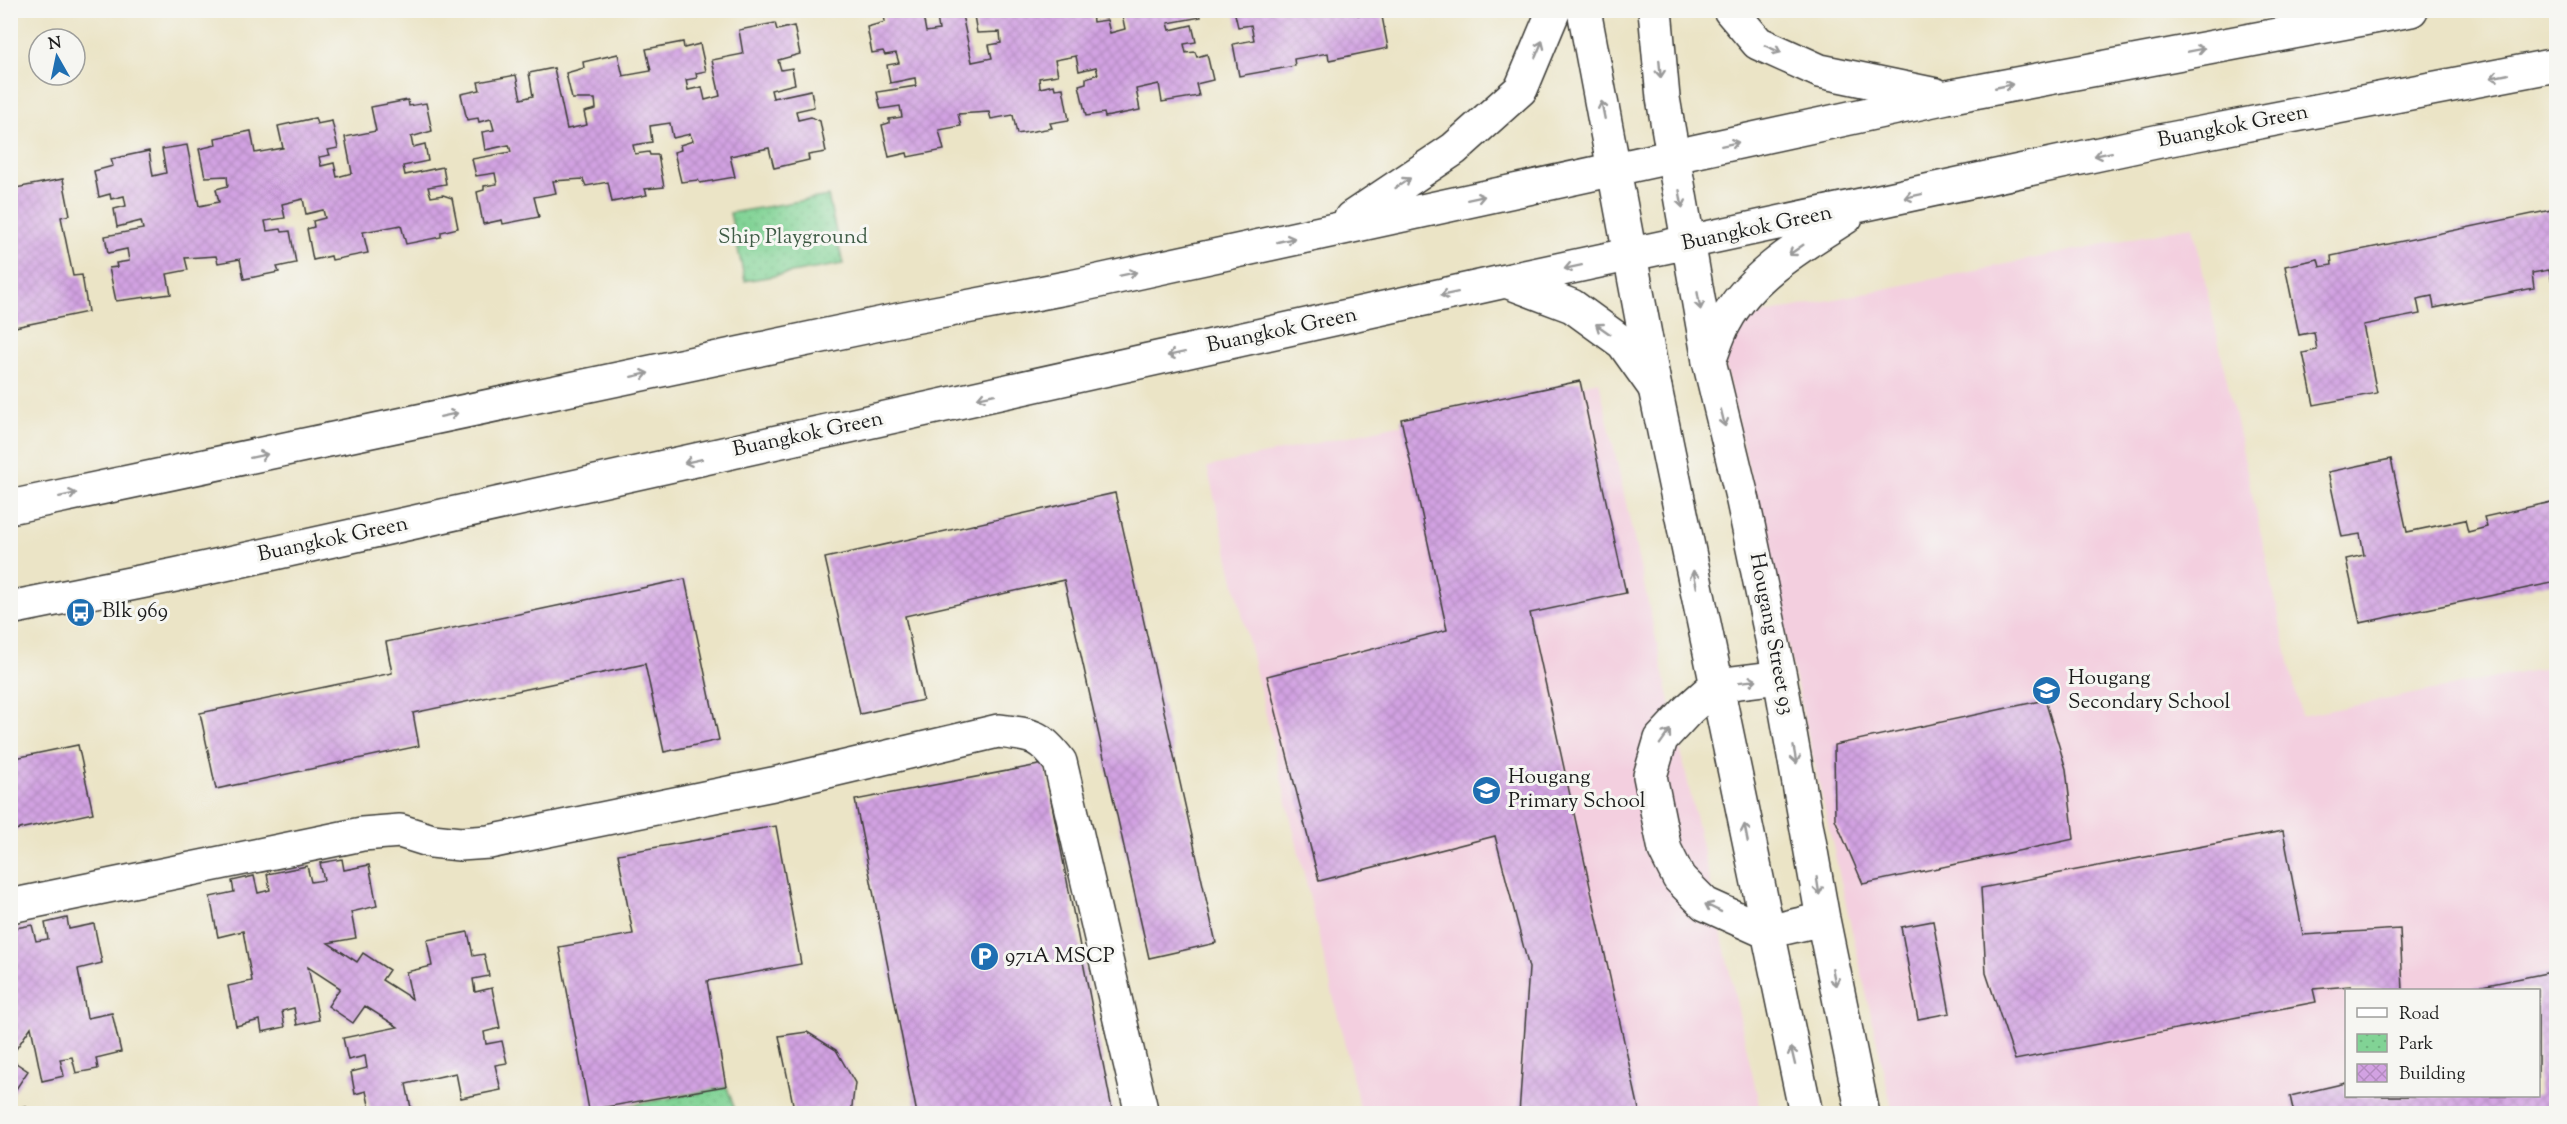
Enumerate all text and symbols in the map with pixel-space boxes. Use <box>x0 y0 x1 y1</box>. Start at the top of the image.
north arrow <box>27 27 87 87</box>
text: N <box>47 32 63 57</box>
one-way arrow <box>1534 41 1545 59</box>
one-way arrow <box>1763 44 1781 56</box>
one-way arrow <box>2185 44 2205 55</box>
one-way arrow <box>1655 58 1666 78</box>
one-way arrow <box>2490 71 2509 82</box>
one-way arrow <box>1994 80 2013 91</box>
street label: Buangkok Green <box>2155 98 2311 156</box>
one-way arrow <box>1597 101 1608 121</box>
one-way arrow <box>1720 138 1739 149</box>
one-way arrow <box>2094 148 2113 160</box>
one-way arrow <box>1394 177 1411 189</box>
one-way arrow <box>1676 189 1687 209</box>
one-way arrow <box>1903 190 1922 202</box>
one-way arrow <box>1467 191 1486 203</box>
street label: Buangkok Green <box>1679 198 1835 260</box>
park label: Ship Playground <box>718 223 868 253</box>
one-way arrow <box>1276 233 1295 245</box>
one-way arrow <box>1789 244 1805 256</box>
one-way arrow <box>1564 262 1583 274</box>
one-way arrow <box>1119 268 1138 280</box>
one-way arrow <box>1439 289 1459 300</box>
one-way arrow <box>1694 291 1705 310</box>
street label: Buangkok Green <box>1204 300 1360 362</box>
one-way arrow <box>1595 323 1611 335</box>
one-way arrow <box>1167 349 1187 360</box>
one-way arrow <box>630 369 649 380</box>
one-way arrow <box>977 391 996 402</box>
street label: Buangkok Green <box>730 404 886 466</box>
one-way arrow <box>1718 408 1730 427</box>
one-way arrow <box>439 409 459 420</box>
one-way arrow <box>248 450 268 461</box>
one-way arrow <box>684 455 703 467</box>
one-way arrow <box>58 489 77 501</box>
street label: Buangkok Green <box>255 509 411 571</box>
street label: Hougang Street 93 <box>1741 550 1801 718</box>
one-way arrow <box>1689 569 1700 589</box>
bus stop icon: Blk 969 <box>65 596 97 628</box>
place label: Blk 969 <box>102 597 168 627</box>
place label: Hougang Secondary School <box>2068 664 2230 718</box>
school or university icon: Hougang Secondary School <box>2031 675 2063 707</box>
one-way arrow <box>1738 676 1758 687</box>
one-way arrow <box>1659 730 1671 746</box>
one-way arrow <box>1789 745 1800 765</box>
place label: Hougang Primary School <box>1508 763 1646 817</box>
school or university icon: Hougang Primary School <box>1471 774 1503 806</box>
one-way arrow <box>1740 824 1752 843</box>
one-way arrow <box>1812 876 1823 896</box>
one-way arrow <box>1705 901 1723 913</box>
parking icon: 971A MSCP <box>968 941 1000 973</box>
place label: 971A MSCP <box>1005 942 1115 972</box>
one-way arrow <box>1829 966 1840 986</box>
legend <box>2345 989 2540 1097</box>
text: Road <box>2399 1002 2439 1028</box>
text: Park <box>2399 1032 2434 1058</box>
one-way arrow <box>1786 1047 1798 1066</box>
text: Building <box>2399 1062 2465 1088</box>

